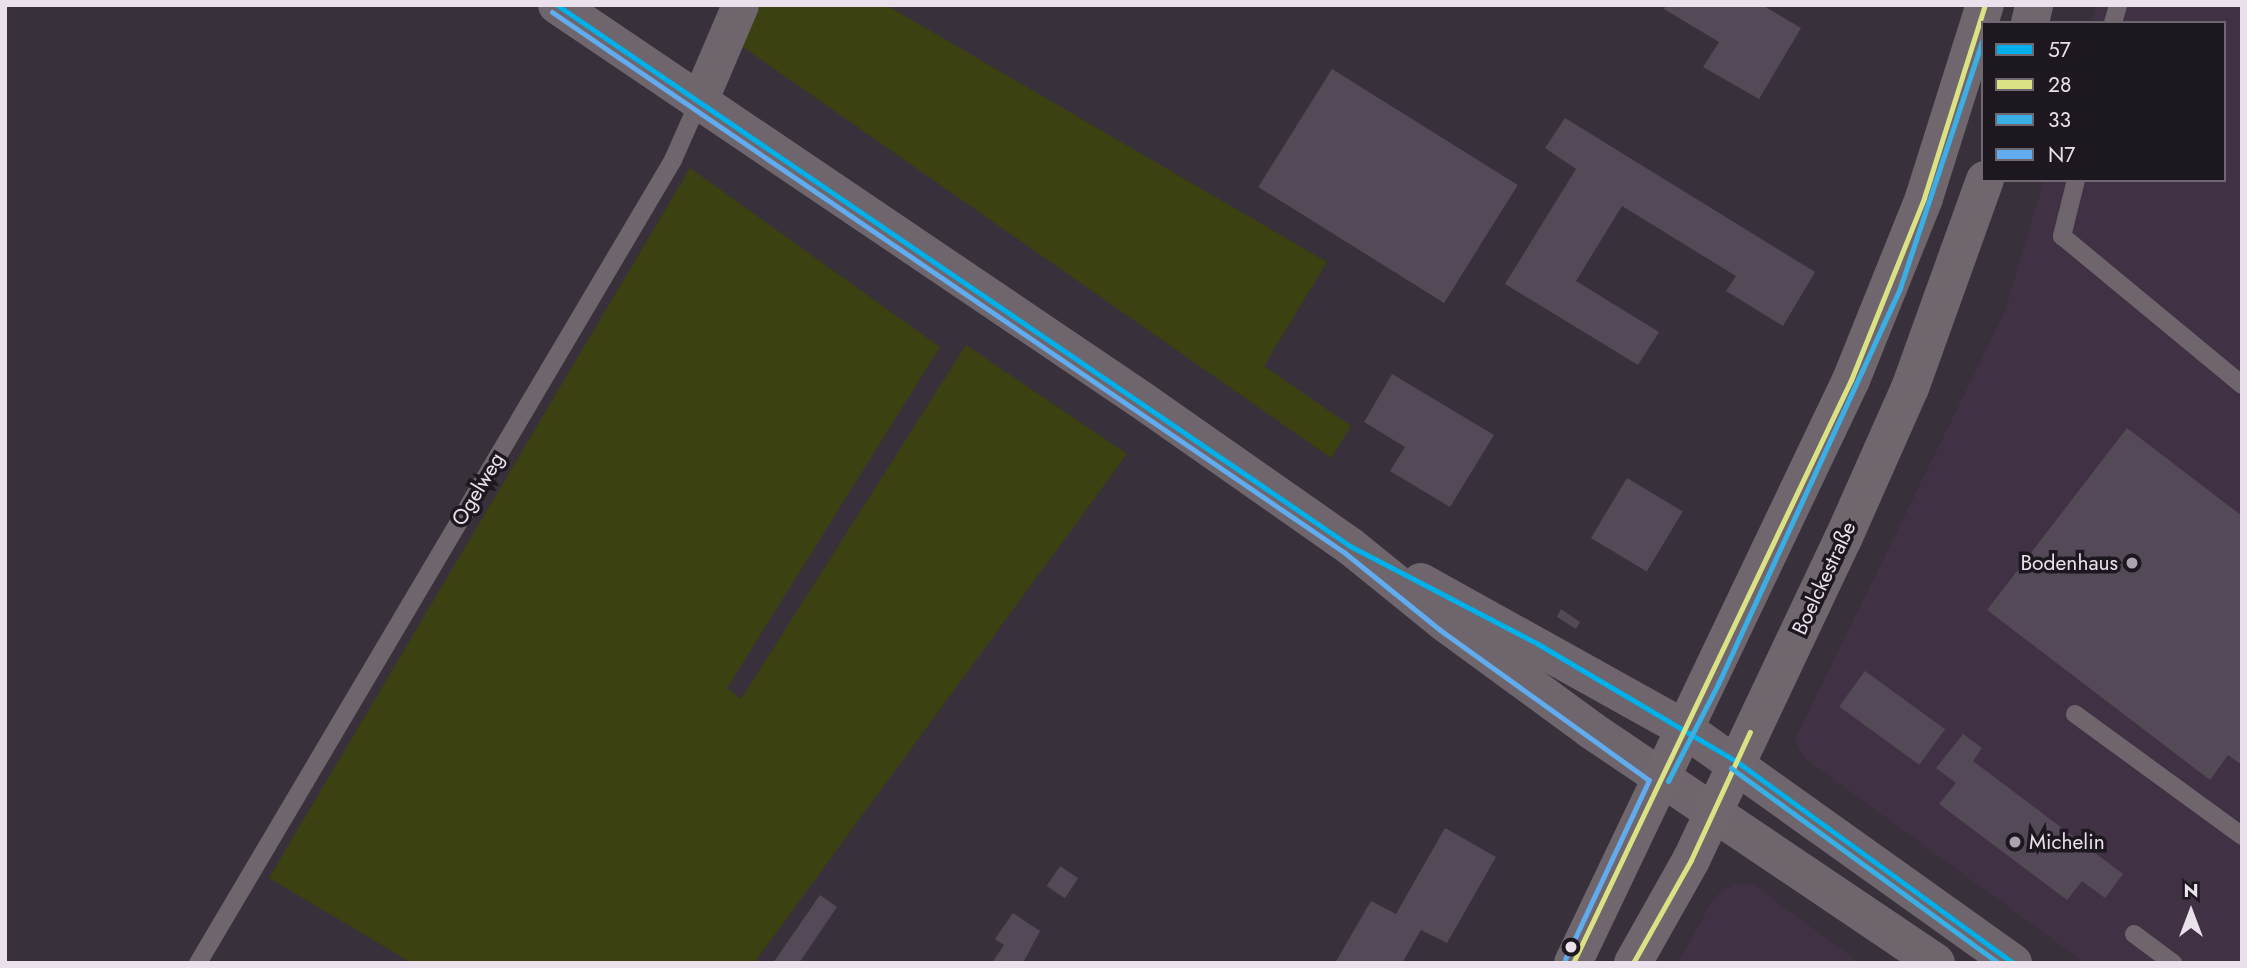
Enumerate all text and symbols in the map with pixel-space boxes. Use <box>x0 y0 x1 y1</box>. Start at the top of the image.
legend <box>1981 21 2226 182</box>
text: 57 <box>2048 35 2071 65</box>
text: 28 <box>2048 70 2071 100</box>
text: 33 <box>2048 105 2071 135</box>
text: N7 <box>2048 140 2075 170</box>
street label: Ogelweg <box>446 448 510 530</box>
street label: Boelckestraße <box>1787 517 1861 639</box>
place label: Bodenhaus <box>2020 550 2118 576</box>
marker: Bodenhaus <box>2124 555 2140 571</box>
place label: Michelin <box>2029 829 2105 855</box>
marker: Michelin <box>2007 834 2023 850</box>
north arrow <box>2156 877 2226 947</box>
text: N <box>2183 877 2199 904</box>
unlabelled marker <box>1564 940 1578 954</box>

